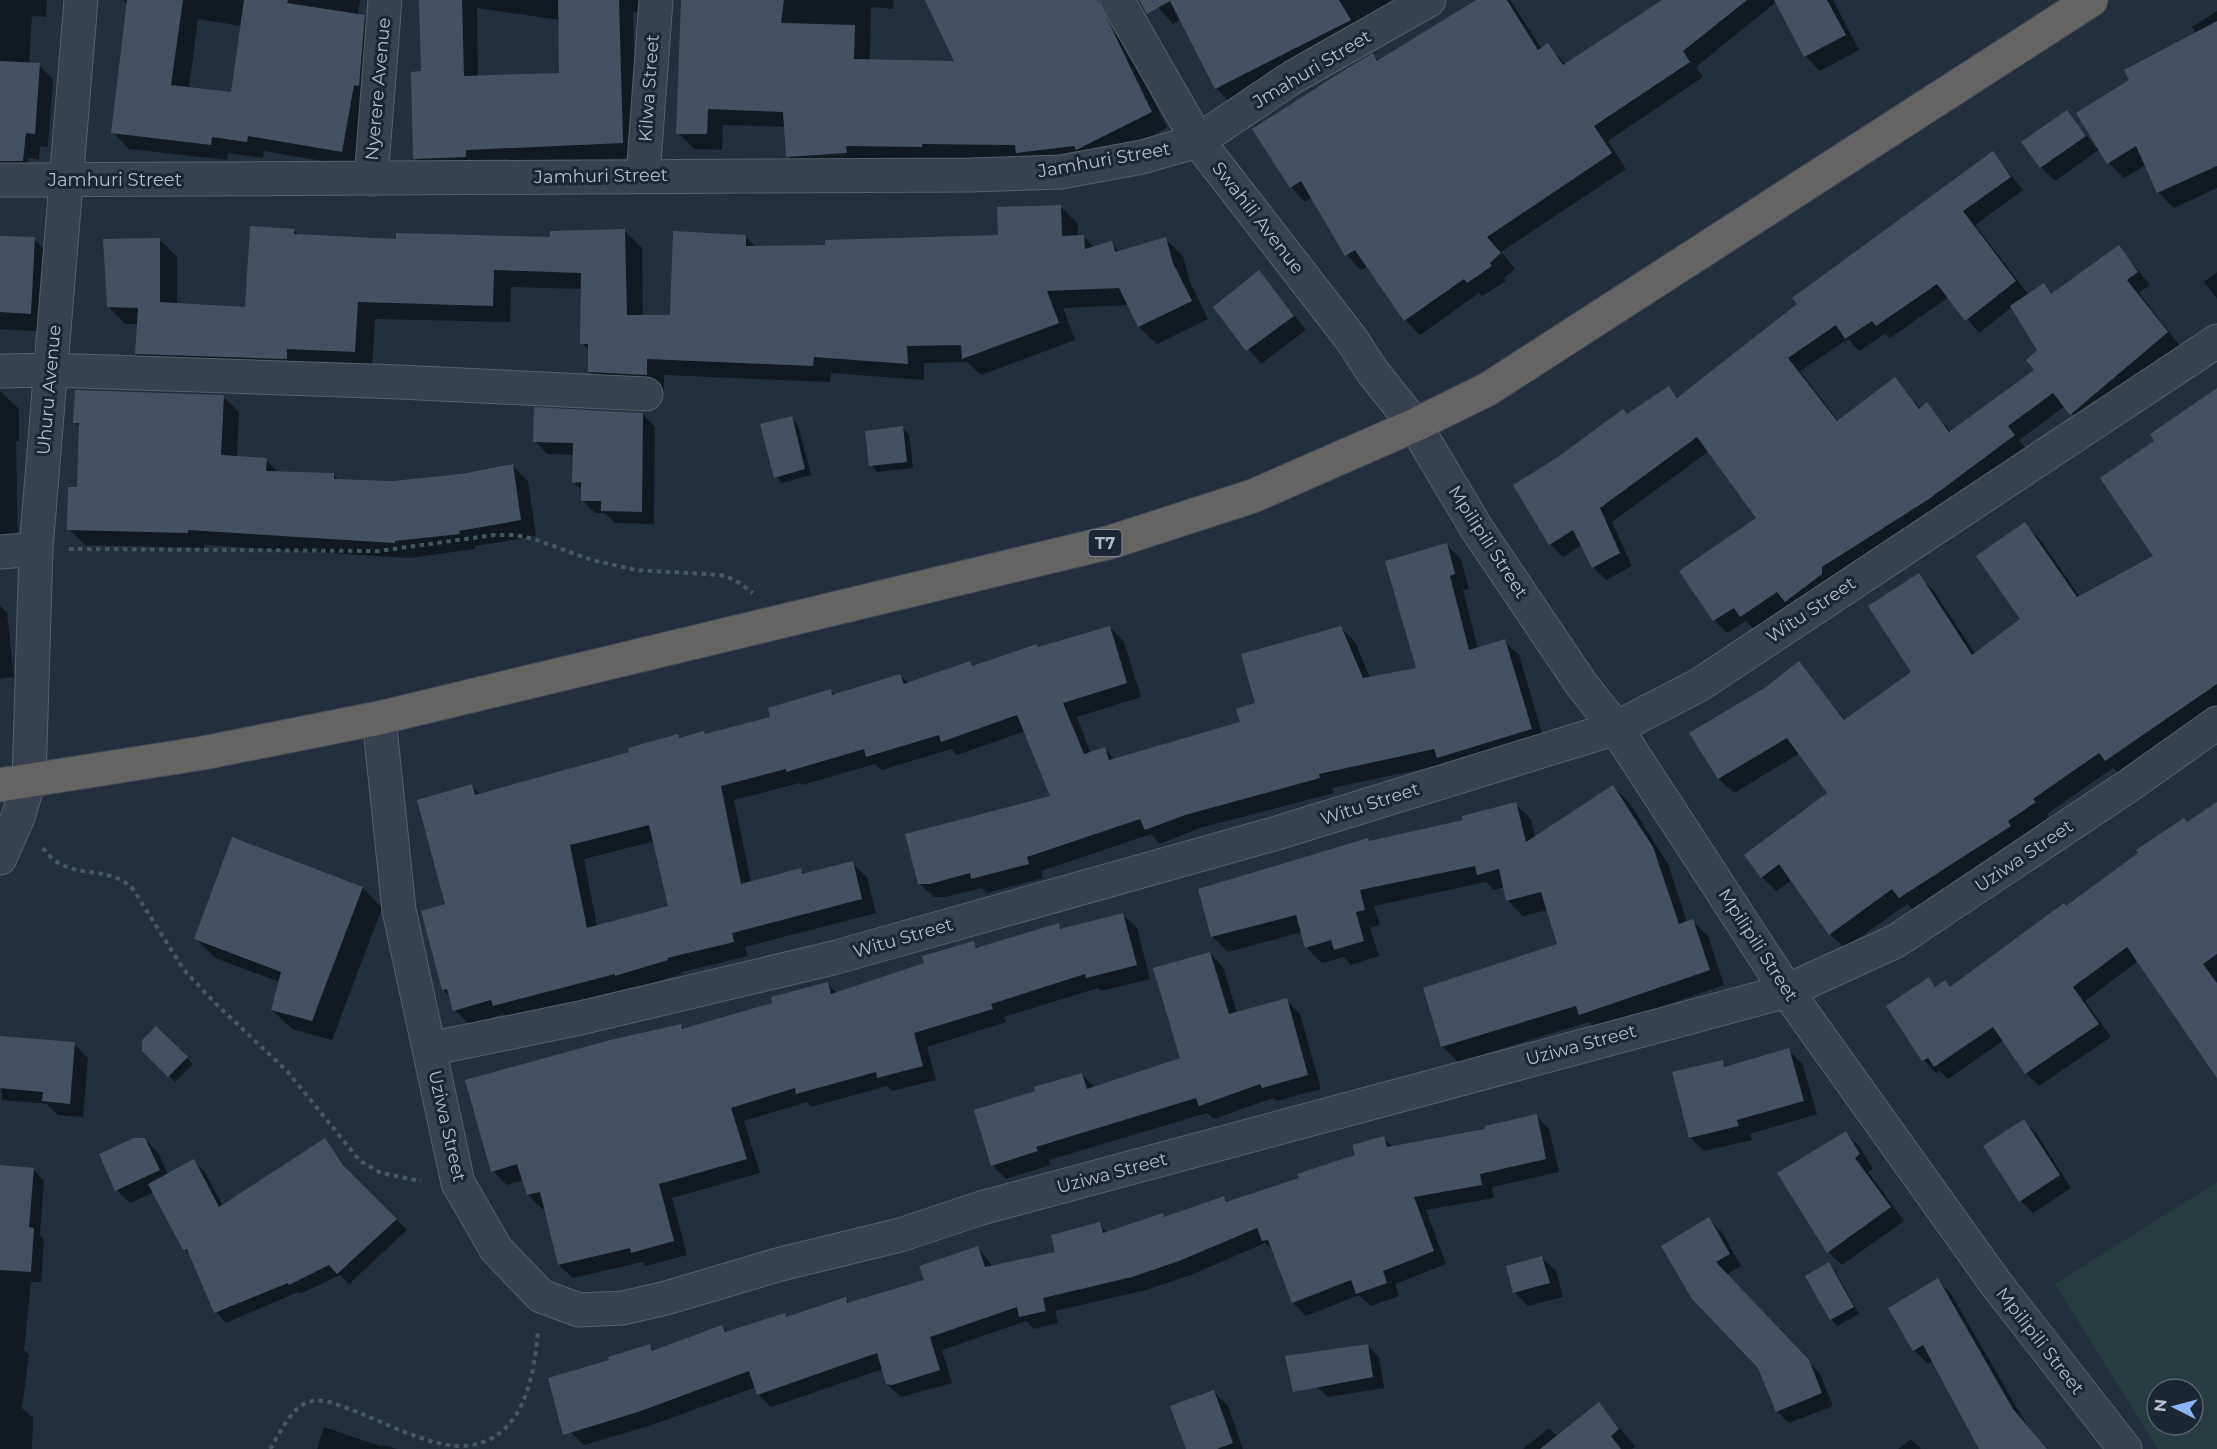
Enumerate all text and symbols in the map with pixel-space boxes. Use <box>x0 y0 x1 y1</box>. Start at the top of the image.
street label: Nyerere Avenue <box>361 17 395 161</box>
street label: Jmahuri Street <box>1248 25 1375 113</box>
street label: Kilwa Street <box>634 34 664 142</box>
street label: Jamhuri Street <box>1035 138 1172 183</box>
street label: Swahili Avenue <box>1207 158 1309 279</box>
street label: Jamhuri Street <box>533 164 668 188</box>
street label: Jamhuri Street <box>47 169 182 191</box>
street label: Uhuru Avenue <box>32 324 66 456</box>
street label: Mpilipili Street <box>1443 482 1533 602</box>
road number: T7 <box>1088 530 1122 556</box>
street label: Witu Street <box>1762 572 1860 648</box>
street label: Witu Street <box>1318 778 1422 830</box>
street label: Uziwa Street <box>1971 815 2077 897</box>
street label: Mpilipili Street <box>1713 885 1803 1005</box>
street label: Witu Street <box>851 913 955 963</box>
street label: Uziwa Street <box>1523 1020 1639 1070</box>
street label: Uziwa Street <box>424 1068 470 1184</box>
street label: Uziwa Street <box>1054 1148 1170 1198</box>
street label: Mpilipili Street <box>1991 1283 2089 1399</box>
north arrow <box>2145 1377 2205 1437</box>
text: N <box>2150 1398 2171 1413</box>

